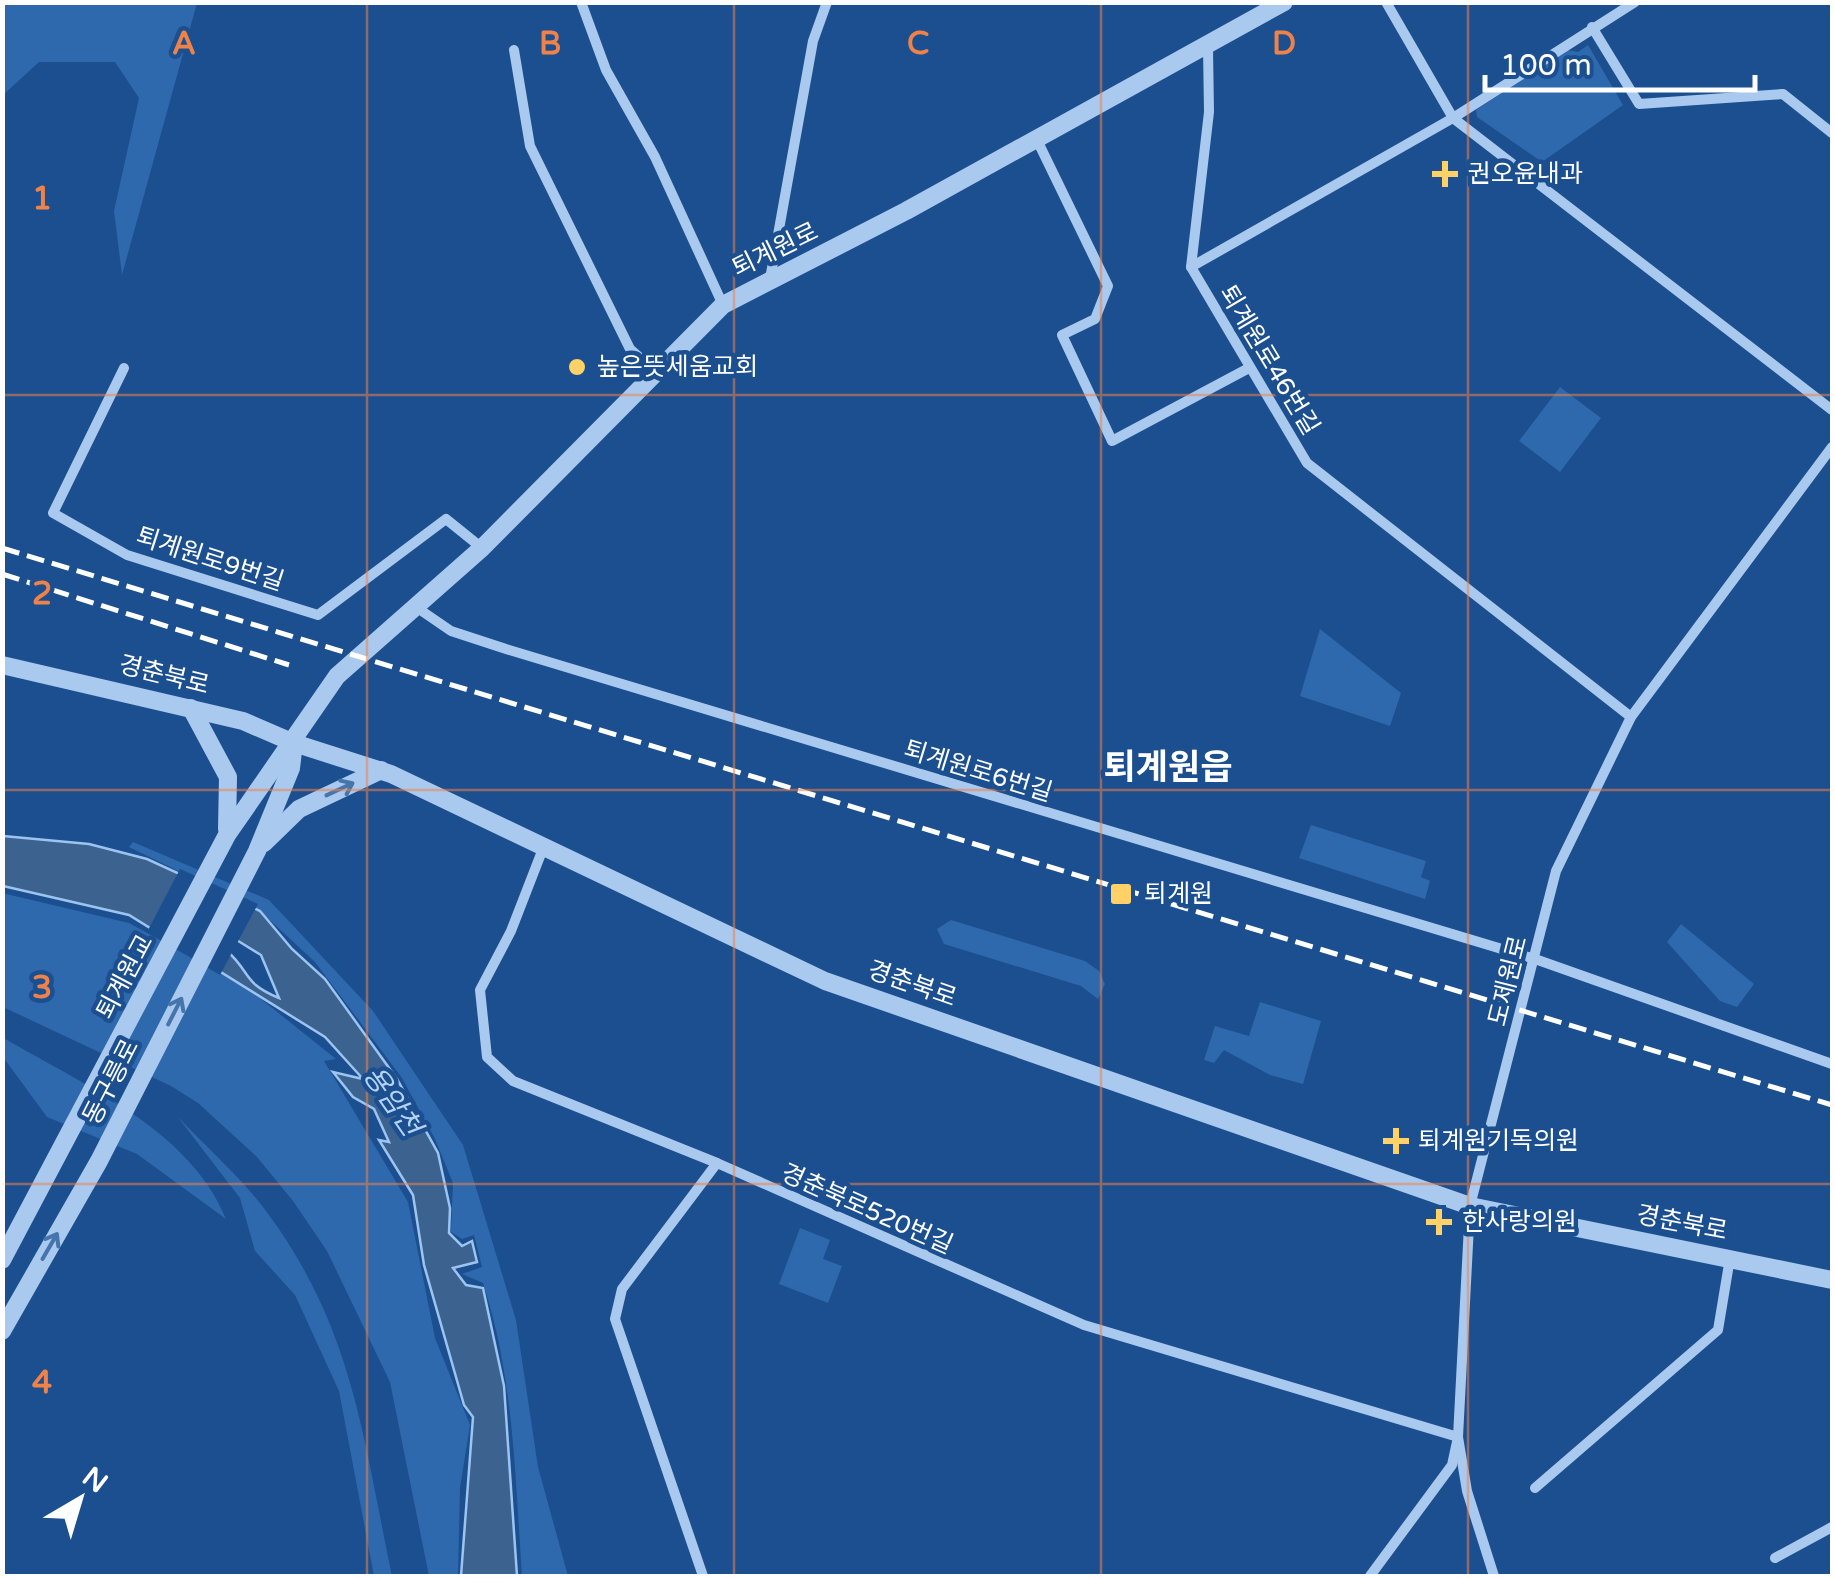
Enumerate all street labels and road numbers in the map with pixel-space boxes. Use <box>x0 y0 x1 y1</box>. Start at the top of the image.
street label: 퇴계원로 <box>727 216 823 284</box>
street label: 퇴계원로46번길 <box>1213 280 1325 440</box>
street label: 퇴계원로9번길 <box>132 521 288 597</box>
street label: 경춘북로 <box>116 649 212 701</box>
street label: 퇴계원로6번길 <box>900 734 1056 808</box>
street label: 퇴계원교 <box>90 929 160 1025</box>
street label: 도제원로 <box>1482 933 1534 1029</box>
street label: 경춘북로 <box>864 955 960 1013</box>
street label: 동구릉로 <box>77 1034 145 1130</box>
street label: 경춘북로520번길 <box>776 1158 958 1260</box>
street label: 경춘북로 <box>1634 1199 1730 1247</box>

